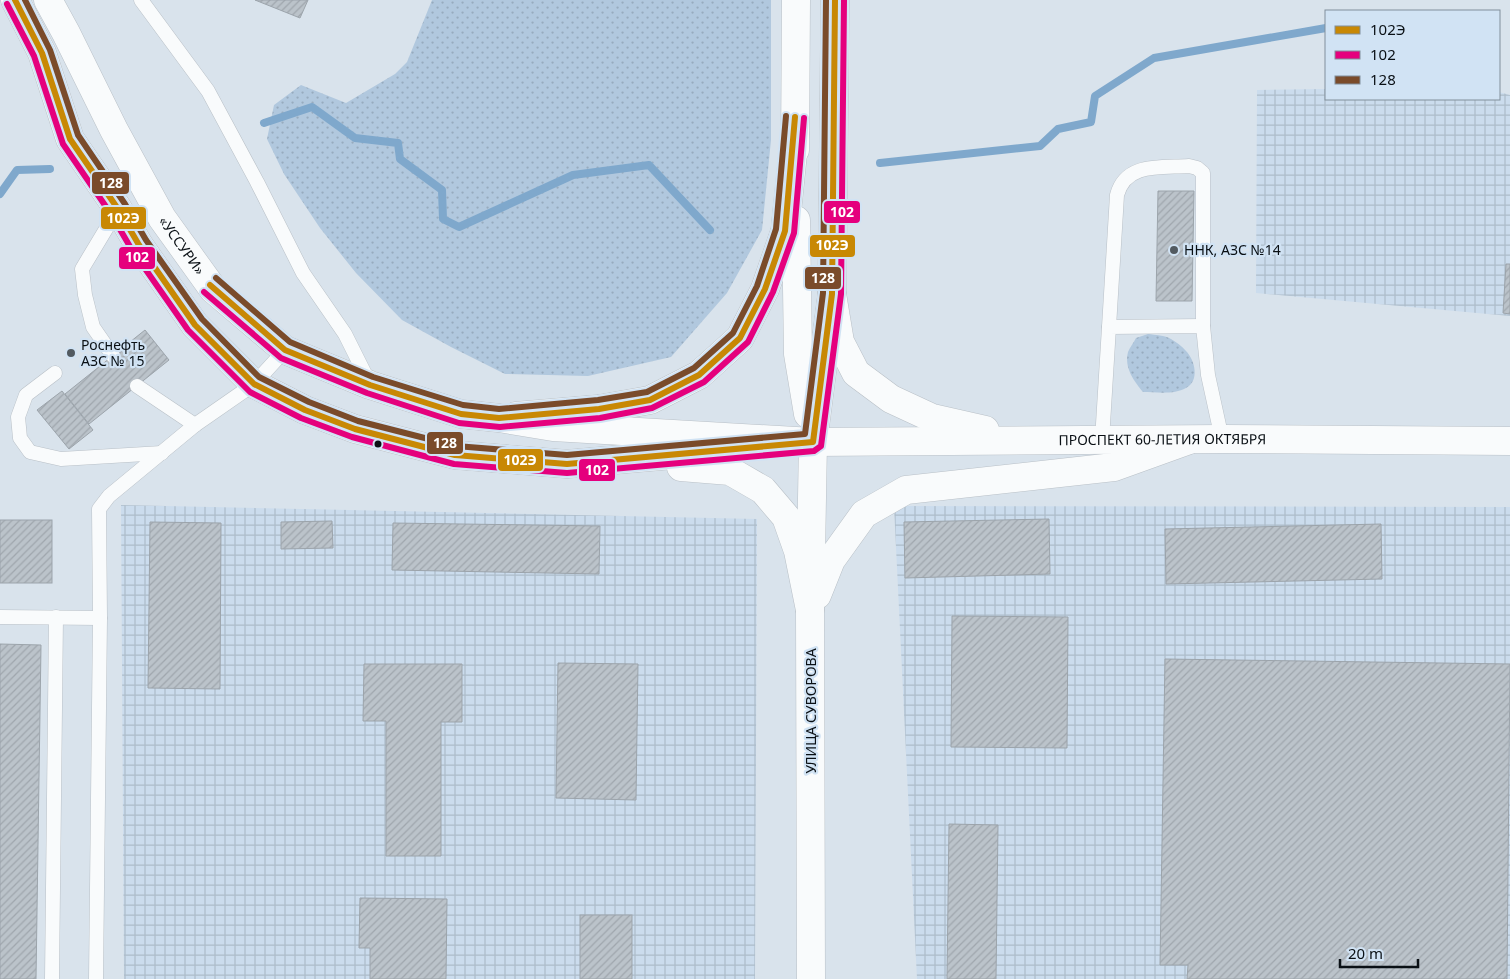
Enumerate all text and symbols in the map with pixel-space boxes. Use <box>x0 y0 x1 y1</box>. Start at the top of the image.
legend <box>1325 10 1500 100</box>
text: 102Э <box>1370 19 1405 39</box>
text: 102 <box>1370 44 1396 64</box>
text: 128 <box>1370 69 1396 89</box>
line badge: 128 <box>91 171 130 195</box>
text: 128 <box>99 173 123 192</box>
line badge: 102 <box>823 200 861 224</box>
text: 102 <box>830 202 854 221</box>
line badge: 102Э <box>100 206 147 230</box>
text: 102Э <box>106 208 140 227</box>
street label: «УССУРИ» <box>155 212 210 278</box>
line badge: 102Э <box>809 234 856 258</box>
text: 102Э <box>815 235 849 254</box>
place label: ННК, АЗС №14 <box>1184 240 1281 259</box>
marker: ННК, АЗС №14 <box>1168 244 1180 256</box>
line badge: 102 <box>118 246 156 270</box>
text: 102 <box>125 247 149 266</box>
line badge: 128 <box>804 266 842 290</box>
text: 128 <box>811 268 835 287</box>
place label: Роснефть АЗС № 15 <box>81 335 145 370</box>
marker: Роснефть АЗС № 15 <box>65 347 77 359</box>
street label: ПРОСПЕКТ 60-ЛЕТИЯ ОКТЯБРЯ <box>1058 429 1266 449</box>
line badge: 128 <box>426 431 464 455</box>
text: 128 <box>433 433 457 452</box>
unlabelled marker <box>373 439 383 449</box>
line badge: 102Э <box>497 448 544 472</box>
text: 102Э <box>503 450 537 469</box>
line badge: 102 <box>578 458 616 482</box>
text: 102 <box>585 460 609 479</box>
street label: УЛИЦА СУВОРОВА <box>801 648 820 774</box>
scale bar <box>1340 936 1418 968</box>
text: 20 m <box>1348 943 1383 963</box>

